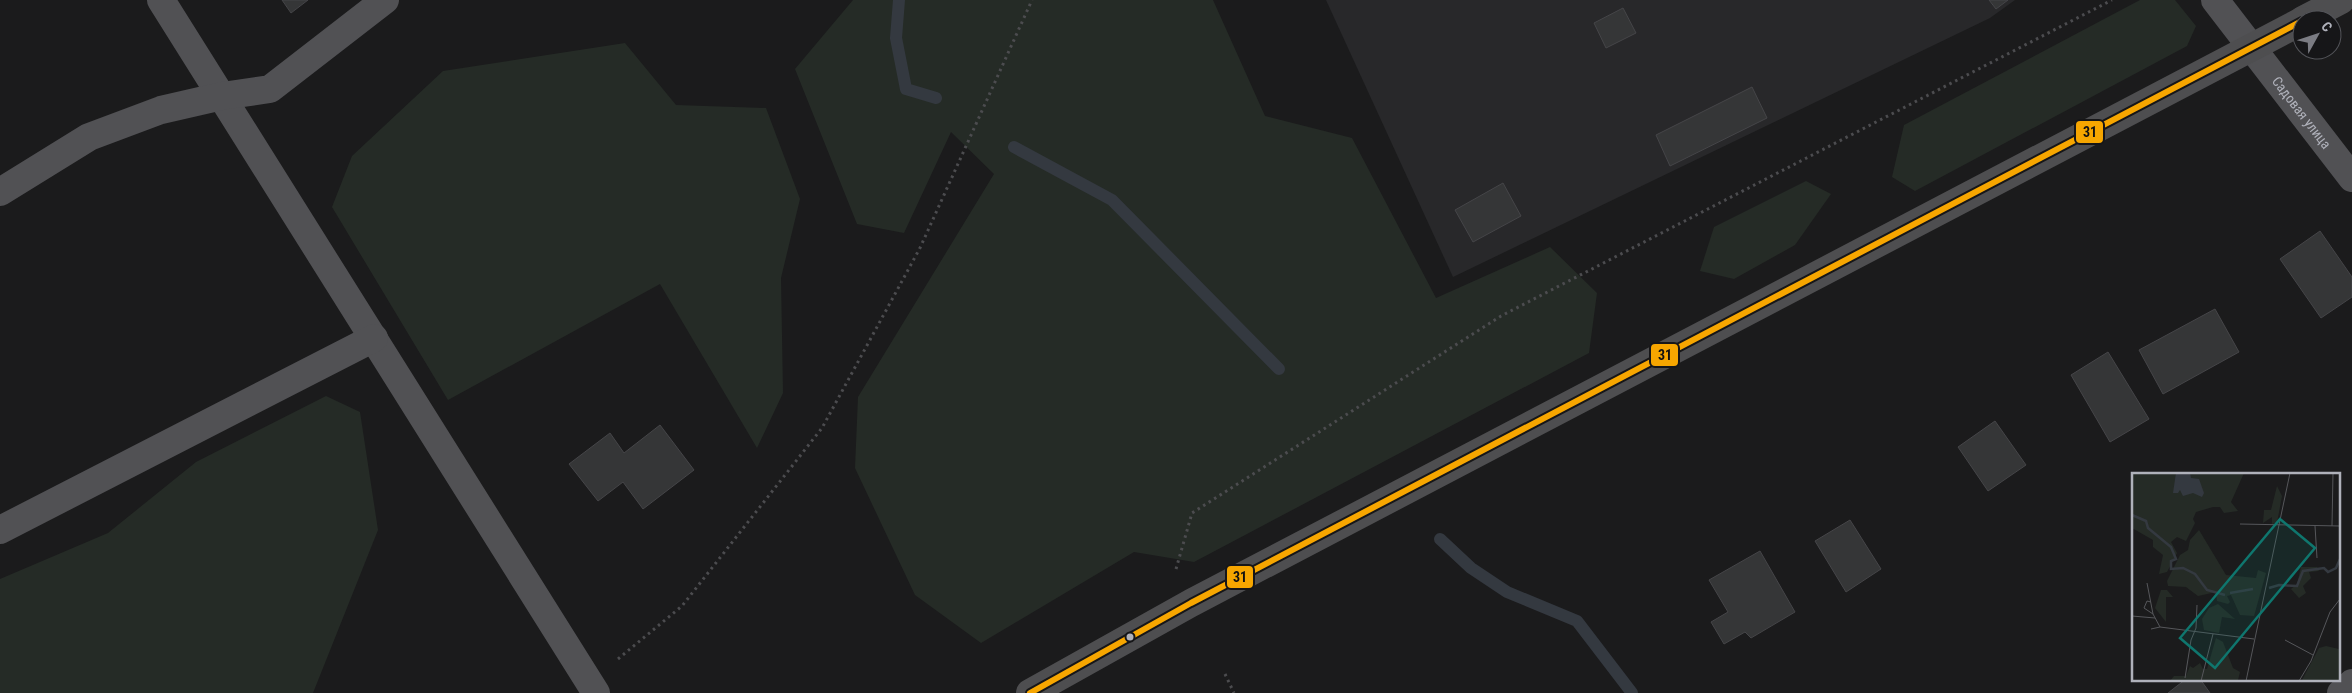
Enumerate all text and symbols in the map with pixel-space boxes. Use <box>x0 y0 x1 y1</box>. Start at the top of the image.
north arrow <box>2292 10 2342 60</box>
text: С <box>2318 18 2336 35</box>
street label: Садовая улица <box>2269 73 2334 152</box>
line badge: 31 <box>2075 120 2104 144</box>
text: 31 <box>2083 124 2097 140</box>
line badge: 31 <box>1650 343 1679 367</box>
text: 31 <box>1658 347 1672 363</box>
inset map <box>2132 473 2340 680</box>
line badge: 31 <box>1226 565 1254 589</box>
text: 31 <box>1233 569 1247 585</box>
unlabelled marker <box>1125 632 1135 642</box>

